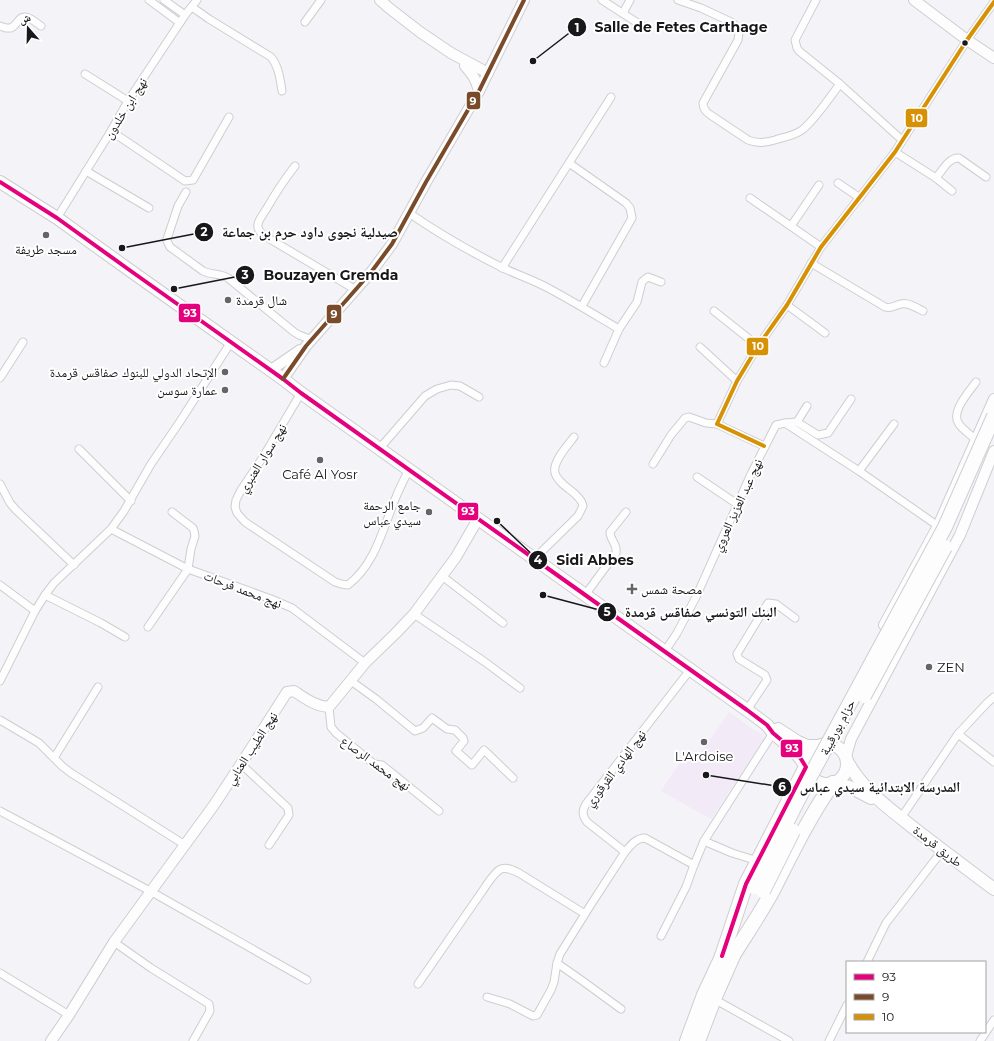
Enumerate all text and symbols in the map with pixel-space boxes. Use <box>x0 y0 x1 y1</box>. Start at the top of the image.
north arrow <box>8 8 48 48</box>
text: ش <box>17 10 33 28</box>
callout: Salle de Fetes Carthage <box>567 14 776 40</box>
text: Salle de Fetes Carthage <box>594 18 768 36</box>
text: 1 <box>575 20 579 35</box>
unlabelled marker <box>960 38 970 48</box>
street label: نهج ابن خلدون <box>100 74 152 143</box>
line badge: 9 <box>466 91 481 110</box>
text: 9 <box>469 94 477 108</box>
line badge: 10 <box>905 108 928 128</box>
text: 10 <box>911 111 923 125</box>
callout: صيدلية نجوى داود حرم بن جماعة <box>194 219 406 245</box>
text: صيدلية نجوى داود حرم بن جماعة <box>222 223 398 242</box>
text: 2 <box>200 224 208 239</box>
marker: مسجد طريفة <box>41 230 51 240</box>
place label: مسجد طريفة <box>15 241 77 258</box>
callout: Bouzayen Gremda <box>235 262 406 288</box>
text: Bouzayen Gremda <box>264 266 398 284</box>
text: 3 <box>240 267 249 282</box>
place label: شال قرمدة <box>236 292 287 309</box>
marker: شال قرمدة <box>223 295 233 305</box>
line badge: 93 <box>178 303 201 323</box>
line badge: 9 <box>326 304 342 324</box>
text: 93 <box>183 306 197 320</box>
text: 9 <box>330 307 338 321</box>
line badge: 10 <box>746 337 769 356</box>
text: 10 <box>752 339 764 353</box>
place label: الإتحاد الدولي للبنوك صفاقس قرمدة <box>50 364 217 383</box>
marker: الإتحاد الدولي للبنوك صفاقس قرمدة <box>220 367 230 377</box>
place label: عمارة سوسن <box>157 382 217 399</box>
marker: عمارة سوسن <box>220 385 230 395</box>
street label: نهج سوار العنبري <box>234 420 292 497</box>
marker: Café Al Yosr <box>315 455 325 465</box>
street label: نهج عبد العزيز العروي <box>708 456 769 555</box>
place label: Café Al Yosr <box>282 466 358 482</box>
place label: جامع الرحمة سيدي عباس <box>363 497 421 531</box>
line badge: 93 <box>457 502 479 521</box>
text: 93 <box>461 504 475 518</box>
marker: جامع الرحمة سيدي عباس <box>424 507 434 517</box>
callout: Sidi Abbes <box>528 547 641 573</box>
text: Sidi Abbes <box>556 551 634 569</box>
text: 4 <box>534 552 543 567</box>
street label: نهج محمد فرحات <box>201 567 284 613</box>
place label: مصحة شمس <box>641 581 702 598</box>
marker: مصحة شمس <box>626 583 638 595</box>
callout: البنك التونسي صفاقس قرمدة <box>597 599 785 625</box>
text: البنك التونسي صفاقس قرمدة <box>625 603 777 623</box>
text: 5 <box>603 604 611 619</box>
place label: ZEN <box>937 659 965 675</box>
marker: ZEN <box>924 662 934 672</box>
street label: حزام بورقيبة <box>816 696 859 758</box>
street label: نهج الطيب العنابي <box>221 708 283 789</box>
street label: نهج الهادي القرقوري <box>581 726 652 812</box>
street label: نهج محمد الرصاع <box>337 732 414 795</box>
marker: L'Ardoise <box>699 737 709 747</box>
line badge: 93 <box>780 739 803 758</box>
text: 93 <box>785 741 799 755</box>
place label: L'Ardoise <box>675 748 734 764</box>
callout: المدرسة الابتدائية سيدي عباس <box>772 774 968 800</box>
text: المدرسة الابتدائية سيدي عباس <box>800 778 960 798</box>
text: 6 <box>778 779 786 794</box>
street label: طريق قرمدة <box>910 822 966 871</box>
legend <box>846 961 986 1033</box>
text: 93 <box>882 969 896 984</box>
text: 9 <box>882 989 889 1004</box>
text: 10 <box>882 1009 894 1024</box>

